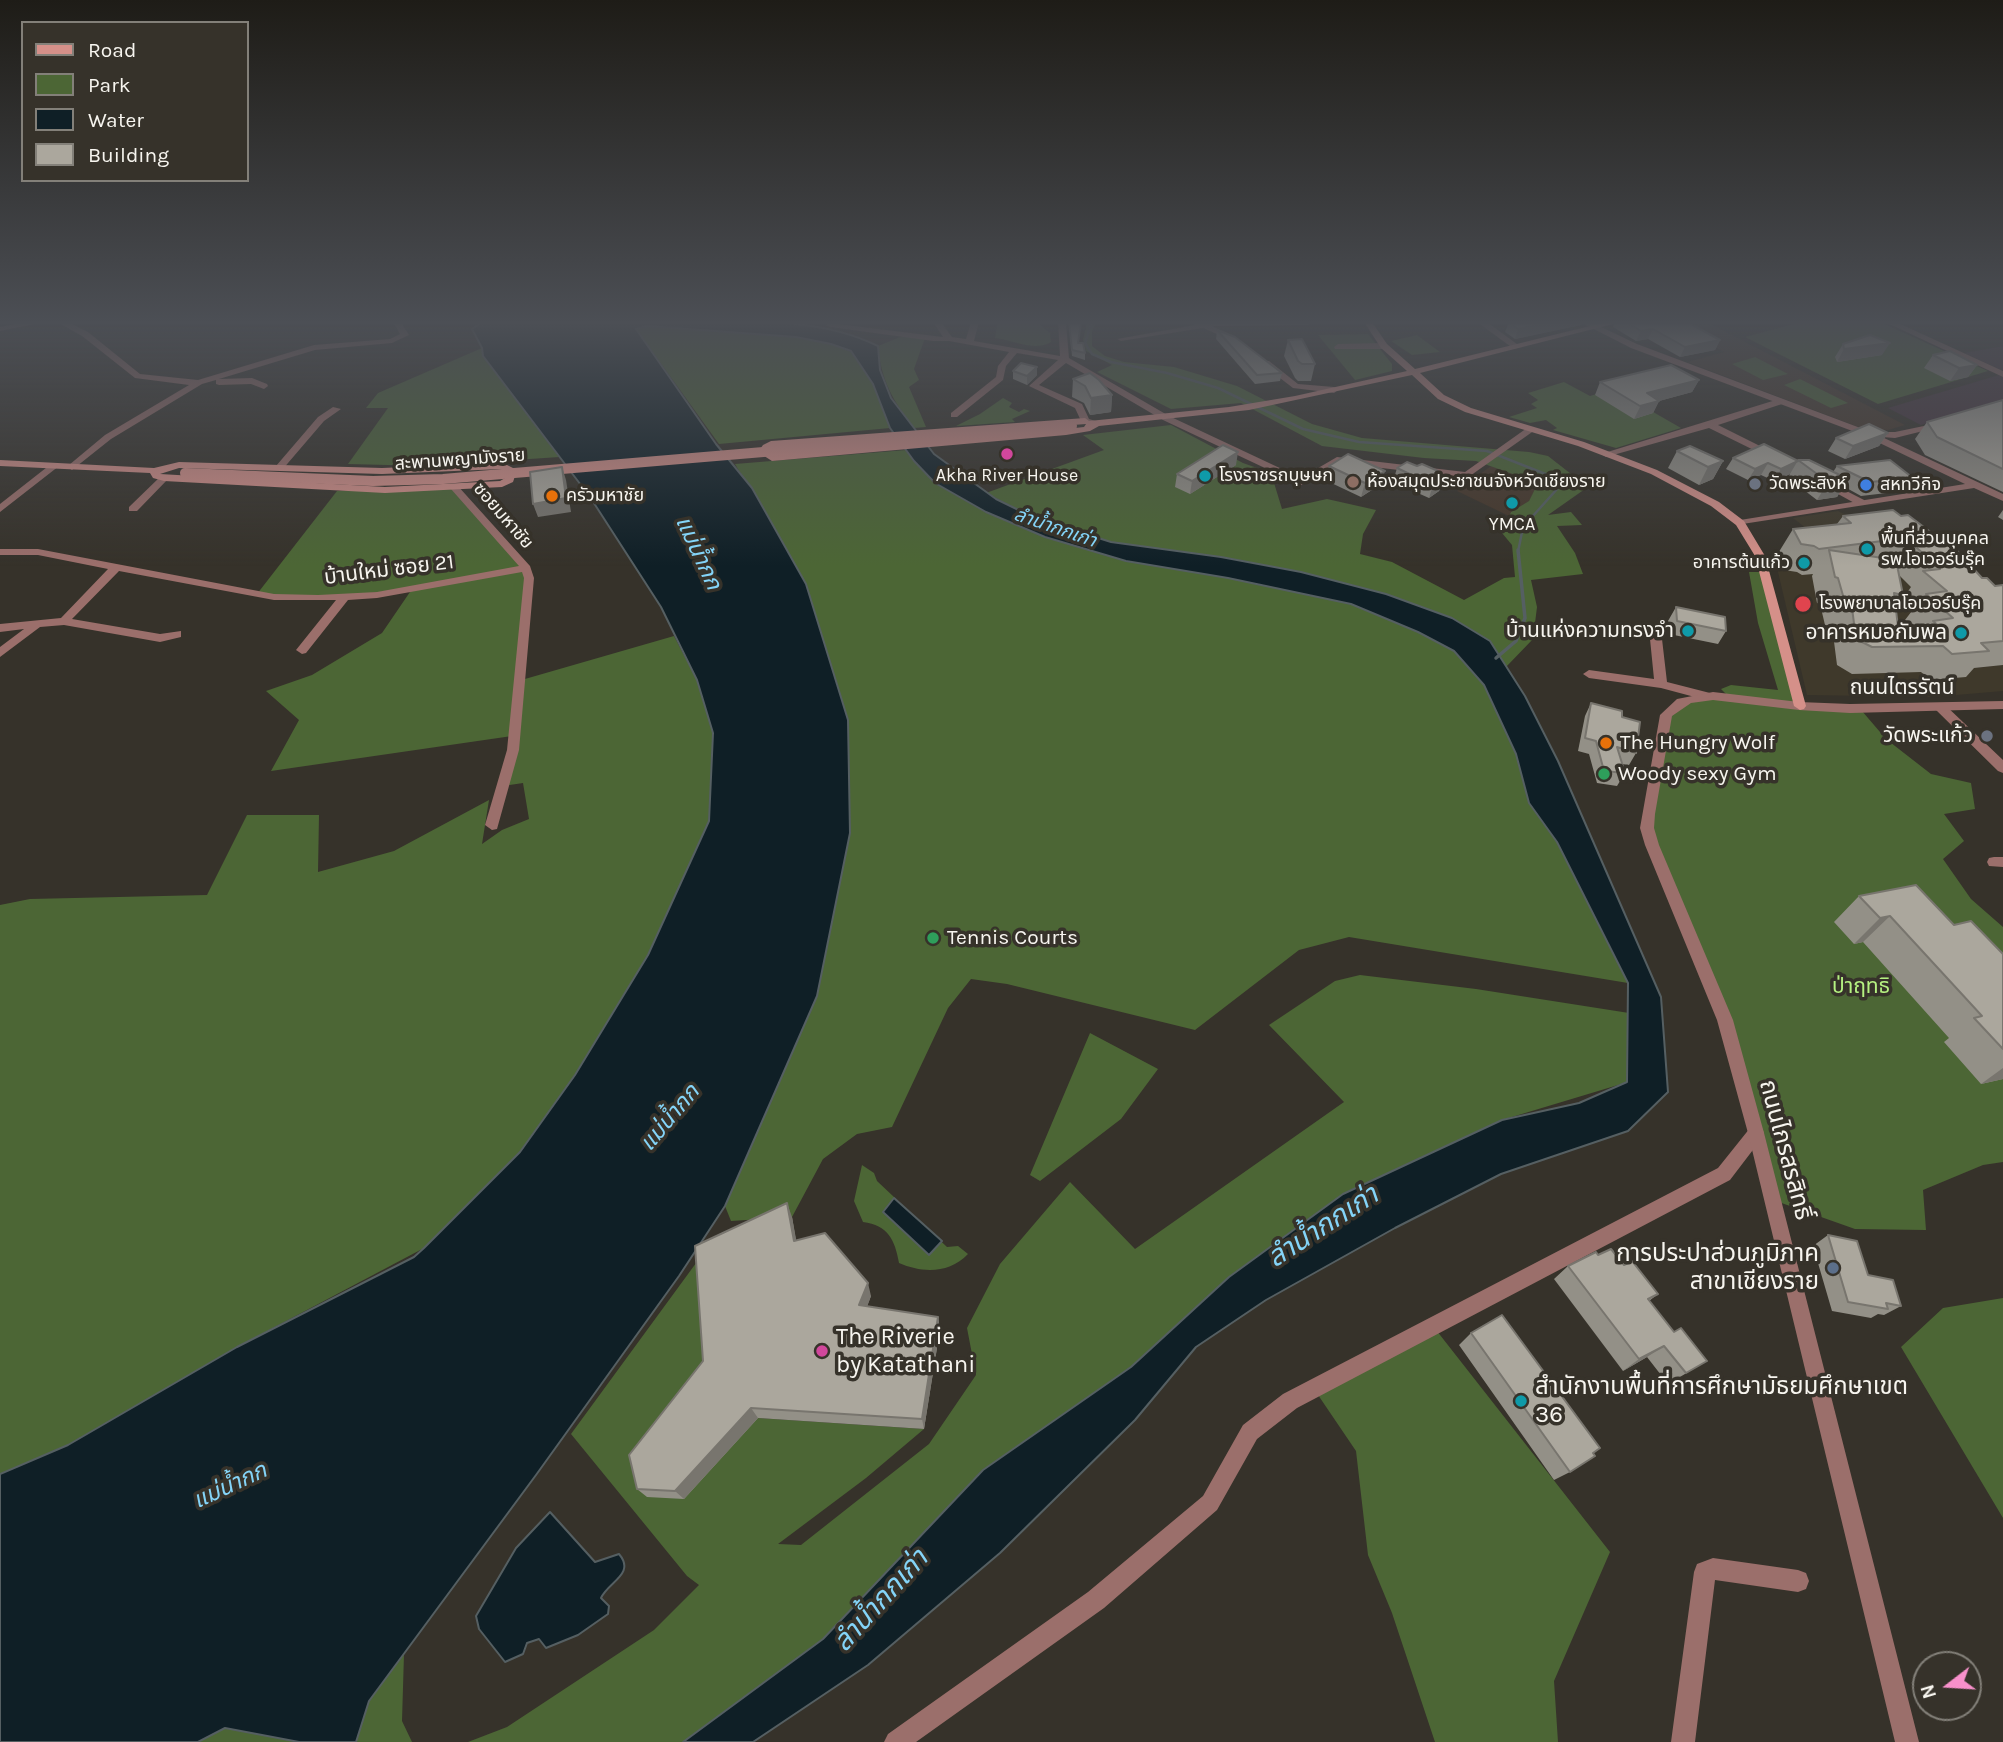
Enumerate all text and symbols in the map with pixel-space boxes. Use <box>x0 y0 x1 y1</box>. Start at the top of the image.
legend <box>21 21 248 182</box>
text: Road <box>88 38 136 62</box>
text: Park <box>88 73 131 97</box>
text: Water <box>88 108 144 132</box>
text: Building <box>88 143 169 167</box>
street label: สะพานพญามังราย <box>394 445 526 475</box>
marker: Akha River House <box>999 446 1015 462</box>
place label: Akha River House <box>936 465 1078 487</box>
place label: โรงราชรถบุษษก <box>1219 465 1333 487</box>
marker: โรงราชรถบุษษก <box>1197 468 1213 484</box>
place label: ห้องสมุดประชาชนจังหวัดเชียงราย <box>1367 471 1606 493</box>
place label: วัดพระสิงห์ <box>1769 473 1847 495</box>
marker: ห้องสมุดประชาชนจังหวัดเชียงราย <box>1345 474 1361 490</box>
place label: สหทวีกิจ <box>1880 474 1941 496</box>
marker: วัดพระสิงห์ <box>1747 476 1763 492</box>
marker: สหทวีกิจ <box>1858 477 1874 493</box>
street label: ซอยมหาชัย <box>468 479 538 553</box>
place label: ครัวมหาชัย <box>566 485 644 507</box>
marker: ครัวมหาชัย <box>544 488 560 504</box>
marker: YMCA <box>1504 495 1520 511</box>
water label: ลำน้ำกกเก่า <box>1011 503 1099 553</box>
water label: แม่น้ำกก <box>669 512 727 594</box>
place label: YMCA <box>1489 514 1535 536</box>
place label: พื้นที่ส่วนบุคคล รพ.โอเวอร์บรุ๊ค <box>1881 528 1989 570</box>
marker: พื้นที่ส่วนบุคคล รพ.โอเวอร์บรุ๊ค <box>1859 541 1875 557</box>
street label: บ้านใหม่ ซอย 21 <box>323 550 455 590</box>
place label: อาคารต้นแก้ว <box>1693 552 1790 574</box>
marker: อาคารต้นแก้ว <box>1796 555 1812 571</box>
place label: โรงพยาบาลโอเวอร์บรุ๊ค <box>1819 593 1981 615</box>
marker: โรงพยาบาลโอเวอร์บรุ๊ค <box>1793 594 1813 614</box>
place label: บ้านแห่งความทรงจำ <box>1506 618 1674 644</box>
place label: อาคารหมอกัมพล <box>1805 620 1947 646</box>
marker: บ้านแห่งความทรงจำ <box>1680 623 1696 639</box>
marker: อาคารหมอกัมพล <box>1953 625 1969 641</box>
street label: ถนนไตรรัตน์ <box>1850 675 1954 701</box>
place label: วัดพระแก้ว <box>1883 723 1973 749</box>
marker: วัดพระแก้ว <box>1979 728 1995 744</box>
place label: The Hungry Wolf <box>1620 730 1775 756</box>
marker: The Hungry Wolf <box>1598 735 1614 751</box>
place label: Woody sexy Gym <box>1618 761 1777 787</box>
marker: Woody sexy Gym <box>1596 766 1612 782</box>
place label: Tennis Courts <box>947 925 1078 951</box>
marker: Tennis Courts <box>925 930 941 946</box>
park label: ป่าฤทธิ <box>1832 974 1890 1000</box>
street label: ถนนไกรสรสิทธิ์ <box>1752 1077 1818 1223</box>
water label: แม่น้ำกก <box>634 1079 706 1157</box>
water label: ลำน้ำกกเก่า <box>1261 1179 1385 1275</box>
place label: การประปาส่วนภูมิภาค สาขาเชียงราย <box>1616 1240 1819 1296</box>
marker: การประปาส่วนภูมิภาค สาขาเชียงราย <box>1825 1260 1841 1276</box>
place label: The Riverie by Katathani <box>836 1323 975 1379</box>
marker: The Riverie by Katathani <box>814 1343 830 1359</box>
place label: สำนักงานพื้นที่การศึกษามัธยมศึกษาเขต 36 <box>1535 1373 1908 1429</box>
marker: สำนักงานพื้นที่การศึกษามัธยมศึกษาเขต 36 <box>1513 1393 1529 1409</box>
water label: แม่น้ำกก <box>189 1457 271 1515</box>
water label: ลำน้ำกกเก่า <box>826 1543 936 1659</box>
north arrow <box>1912 1651 1982 1721</box>
text: N <box>1916 1682 1941 1701</box>

